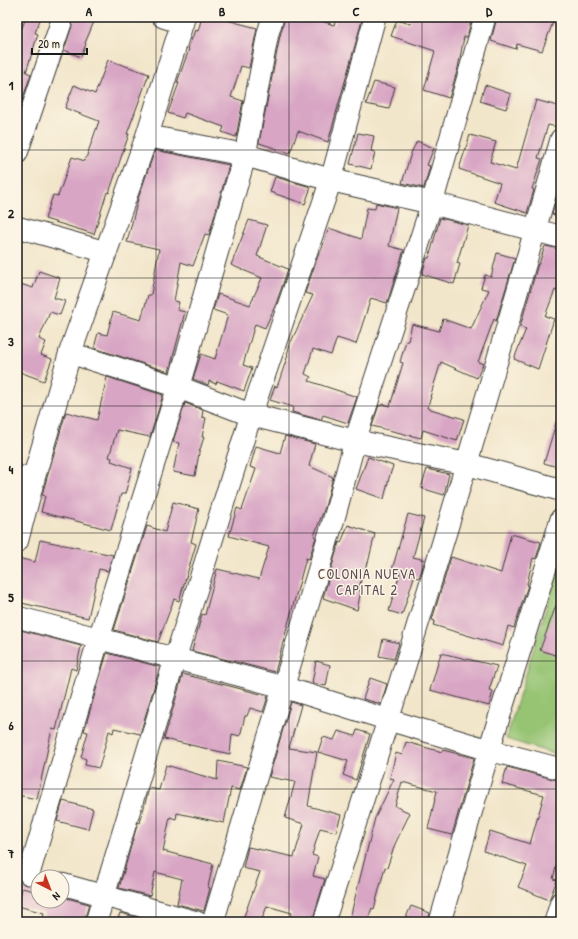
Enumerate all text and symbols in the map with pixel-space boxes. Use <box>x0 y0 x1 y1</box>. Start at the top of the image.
text: A <box>86 2 93 20</box>
text: B <box>219 2 226 20</box>
text: C <box>352 2 360 20</box>
text: D <box>486 2 493 20</box>
scale bar <box>32 30 87 56</box>
text: 20 m <box>38 35 60 52</box>
text: 1 <box>9 76 14 94</box>
text: 2 <box>8 204 15 222</box>
text: 3 <box>8 332 14 350</box>
text: 4 <box>9 460 14 478</box>
district label: COLONIA NUEVA CAPITAL 2 <box>318 564 416 599</box>
text: 5 <box>8 588 14 606</box>
text: 6 <box>8 716 14 734</box>
text: 7 <box>7 844 15 862</box>
north arrow <box>30 869 70 909</box>
text: N <box>50 889 64 904</box>

